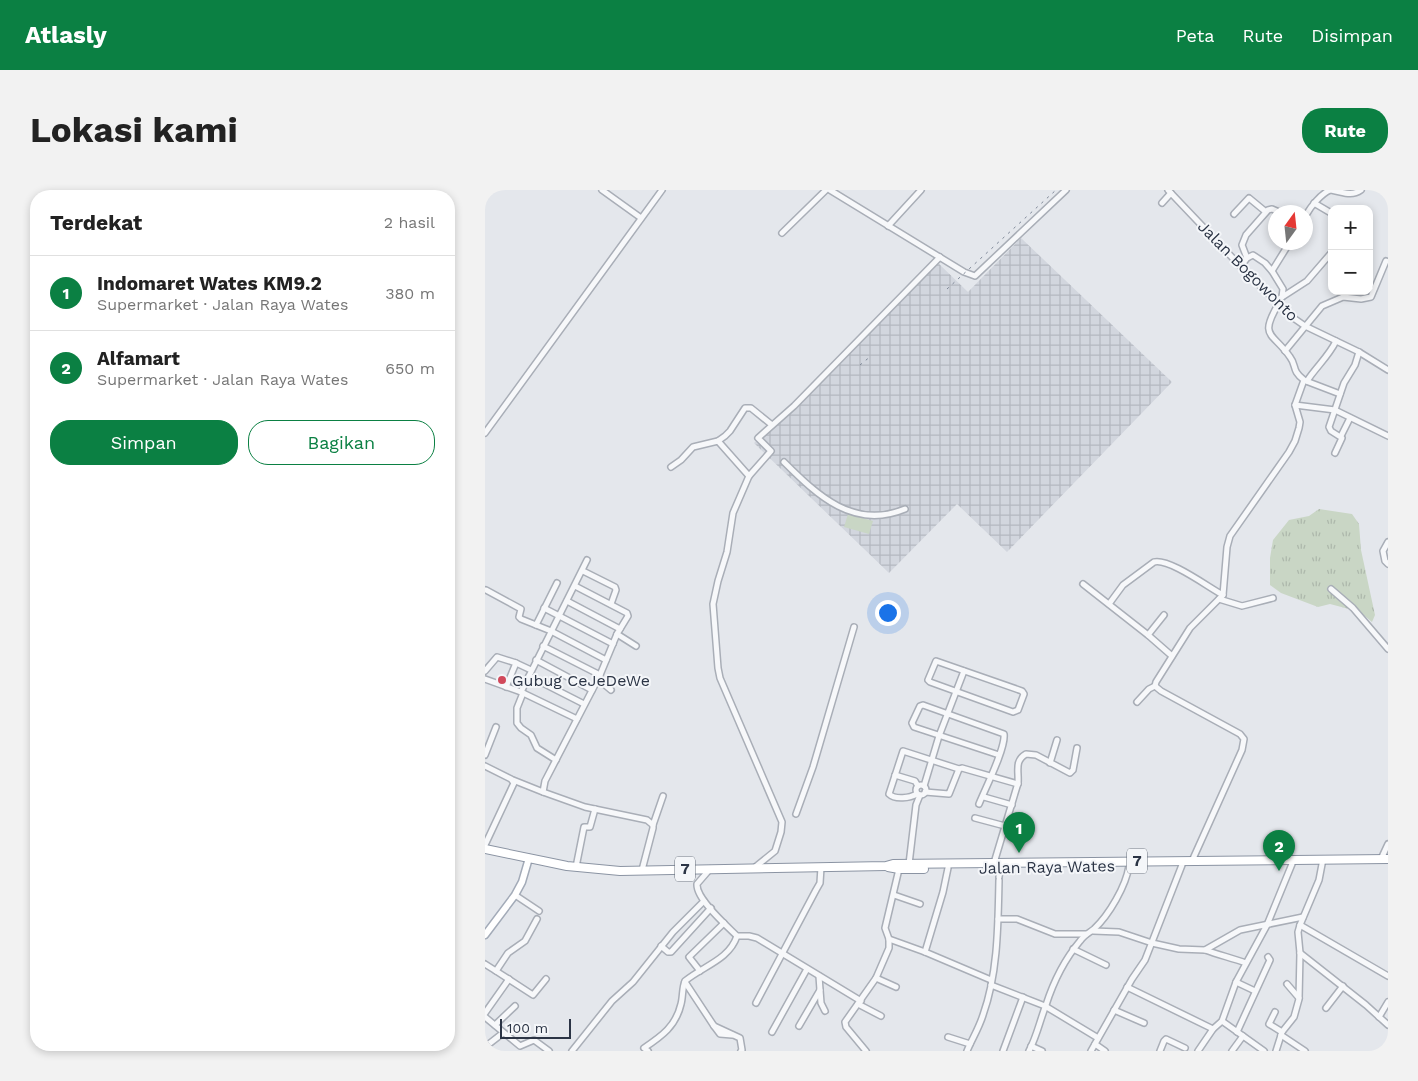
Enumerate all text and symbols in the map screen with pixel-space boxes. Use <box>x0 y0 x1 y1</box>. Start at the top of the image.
text: Atlasly <box>25 21 107 49</box>
text: Peta <box>1176 25 1214 46</box>
text: Rute <box>1242 25 1283 46</box>
text: Disimpan <box>1311 25 1393 46</box>
button: Rute <box>1302 108 1388 153</box>
text: Lokasi kami <box>30 109 238 151</box>
north arrow <box>1268 205 1313 250</box>
map controls <box>1328 205 1373 295</box>
button: + <box>1328 205 1373 250</box>
text: Terdekat <box>50 210 142 235</box>
text: 2 hasil <box>384 213 435 232</box>
street label: Jalan Bogowonto <box>1194 217 1302 325</box>
button: − <box>1328 250 1373 295</box>
text: Indomaret Wates KM9.2 <box>97 272 322 295</box>
text: 1 <box>63 284 69 303</box>
text: 380 m <box>385 284 435 303</box>
text: Supermarket · Jalan Raya Wates <box>97 295 348 314</box>
text: Alfamart <box>97 347 180 370</box>
text: 2 <box>61 359 71 378</box>
text: 650 m <box>385 359 435 378</box>
text: Supermarket · Jalan Raya Wates <box>97 370 348 389</box>
button: Simpan <box>50 420 238 465</box>
button: Bagikan <box>248 420 435 465</box>
your location <box>875 600 901 626</box>
place label: Gubug CeJeDeWe <box>512 671 650 690</box>
marker: Gubug CeJeDeWe <box>496 674 508 686</box>
pin: 1 <box>1003 812 1035 853</box>
pin: 2 <box>1263 830 1295 871</box>
road number: 7 <box>1127 848 1147 874</box>
road number: 7 <box>675 856 695 882</box>
street label: Jalan Raya Wates <box>979 856 1115 878</box>
scale bar <box>500 1016 571 1039</box>
text: 100 m <box>507 1020 548 1036</box>

